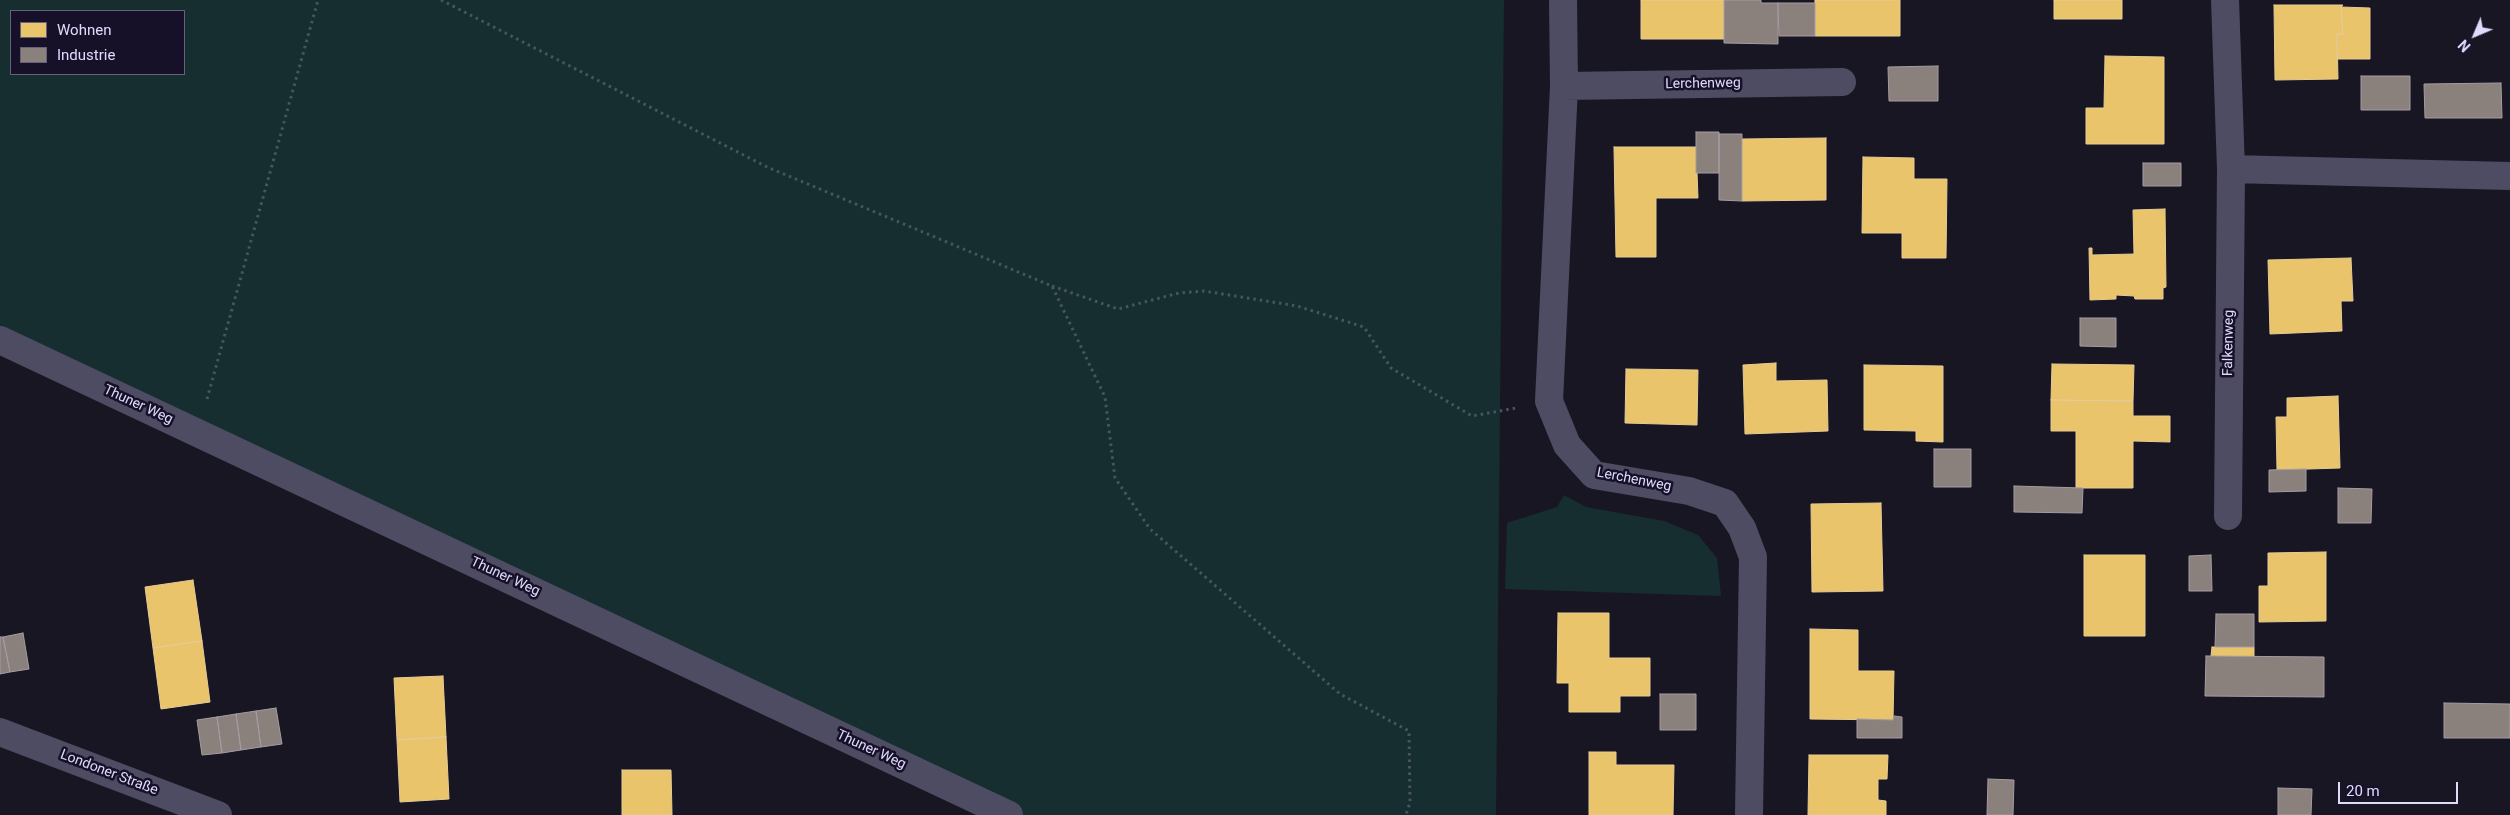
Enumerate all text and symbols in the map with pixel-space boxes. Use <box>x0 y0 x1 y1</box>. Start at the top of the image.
legend <box>10 10 185 75</box>
north arrow <box>2450 10 2500 60</box>
text: Wohnen <box>57 21 111 39</box>
text: N <box>2455 36 2474 55</box>
text: Industrie <box>57 46 115 64</box>
street label: Lerchenweg <box>1665 75 1741 93</box>
street label: Falkenweg <box>2220 310 2238 376</box>
street label: Thuner Weg <box>101 382 175 428</box>
street label: Lerchenweg <box>1595 465 1673 495</box>
street label: Thuner Weg <box>468 554 542 600</box>
street label: Thuner Weg <box>834 727 908 773</box>
street label: Londoner Straße <box>58 747 160 799</box>
scale bar <box>2340 772 2460 804</box>
text: 20 m <box>2346 782 2380 800</box>

